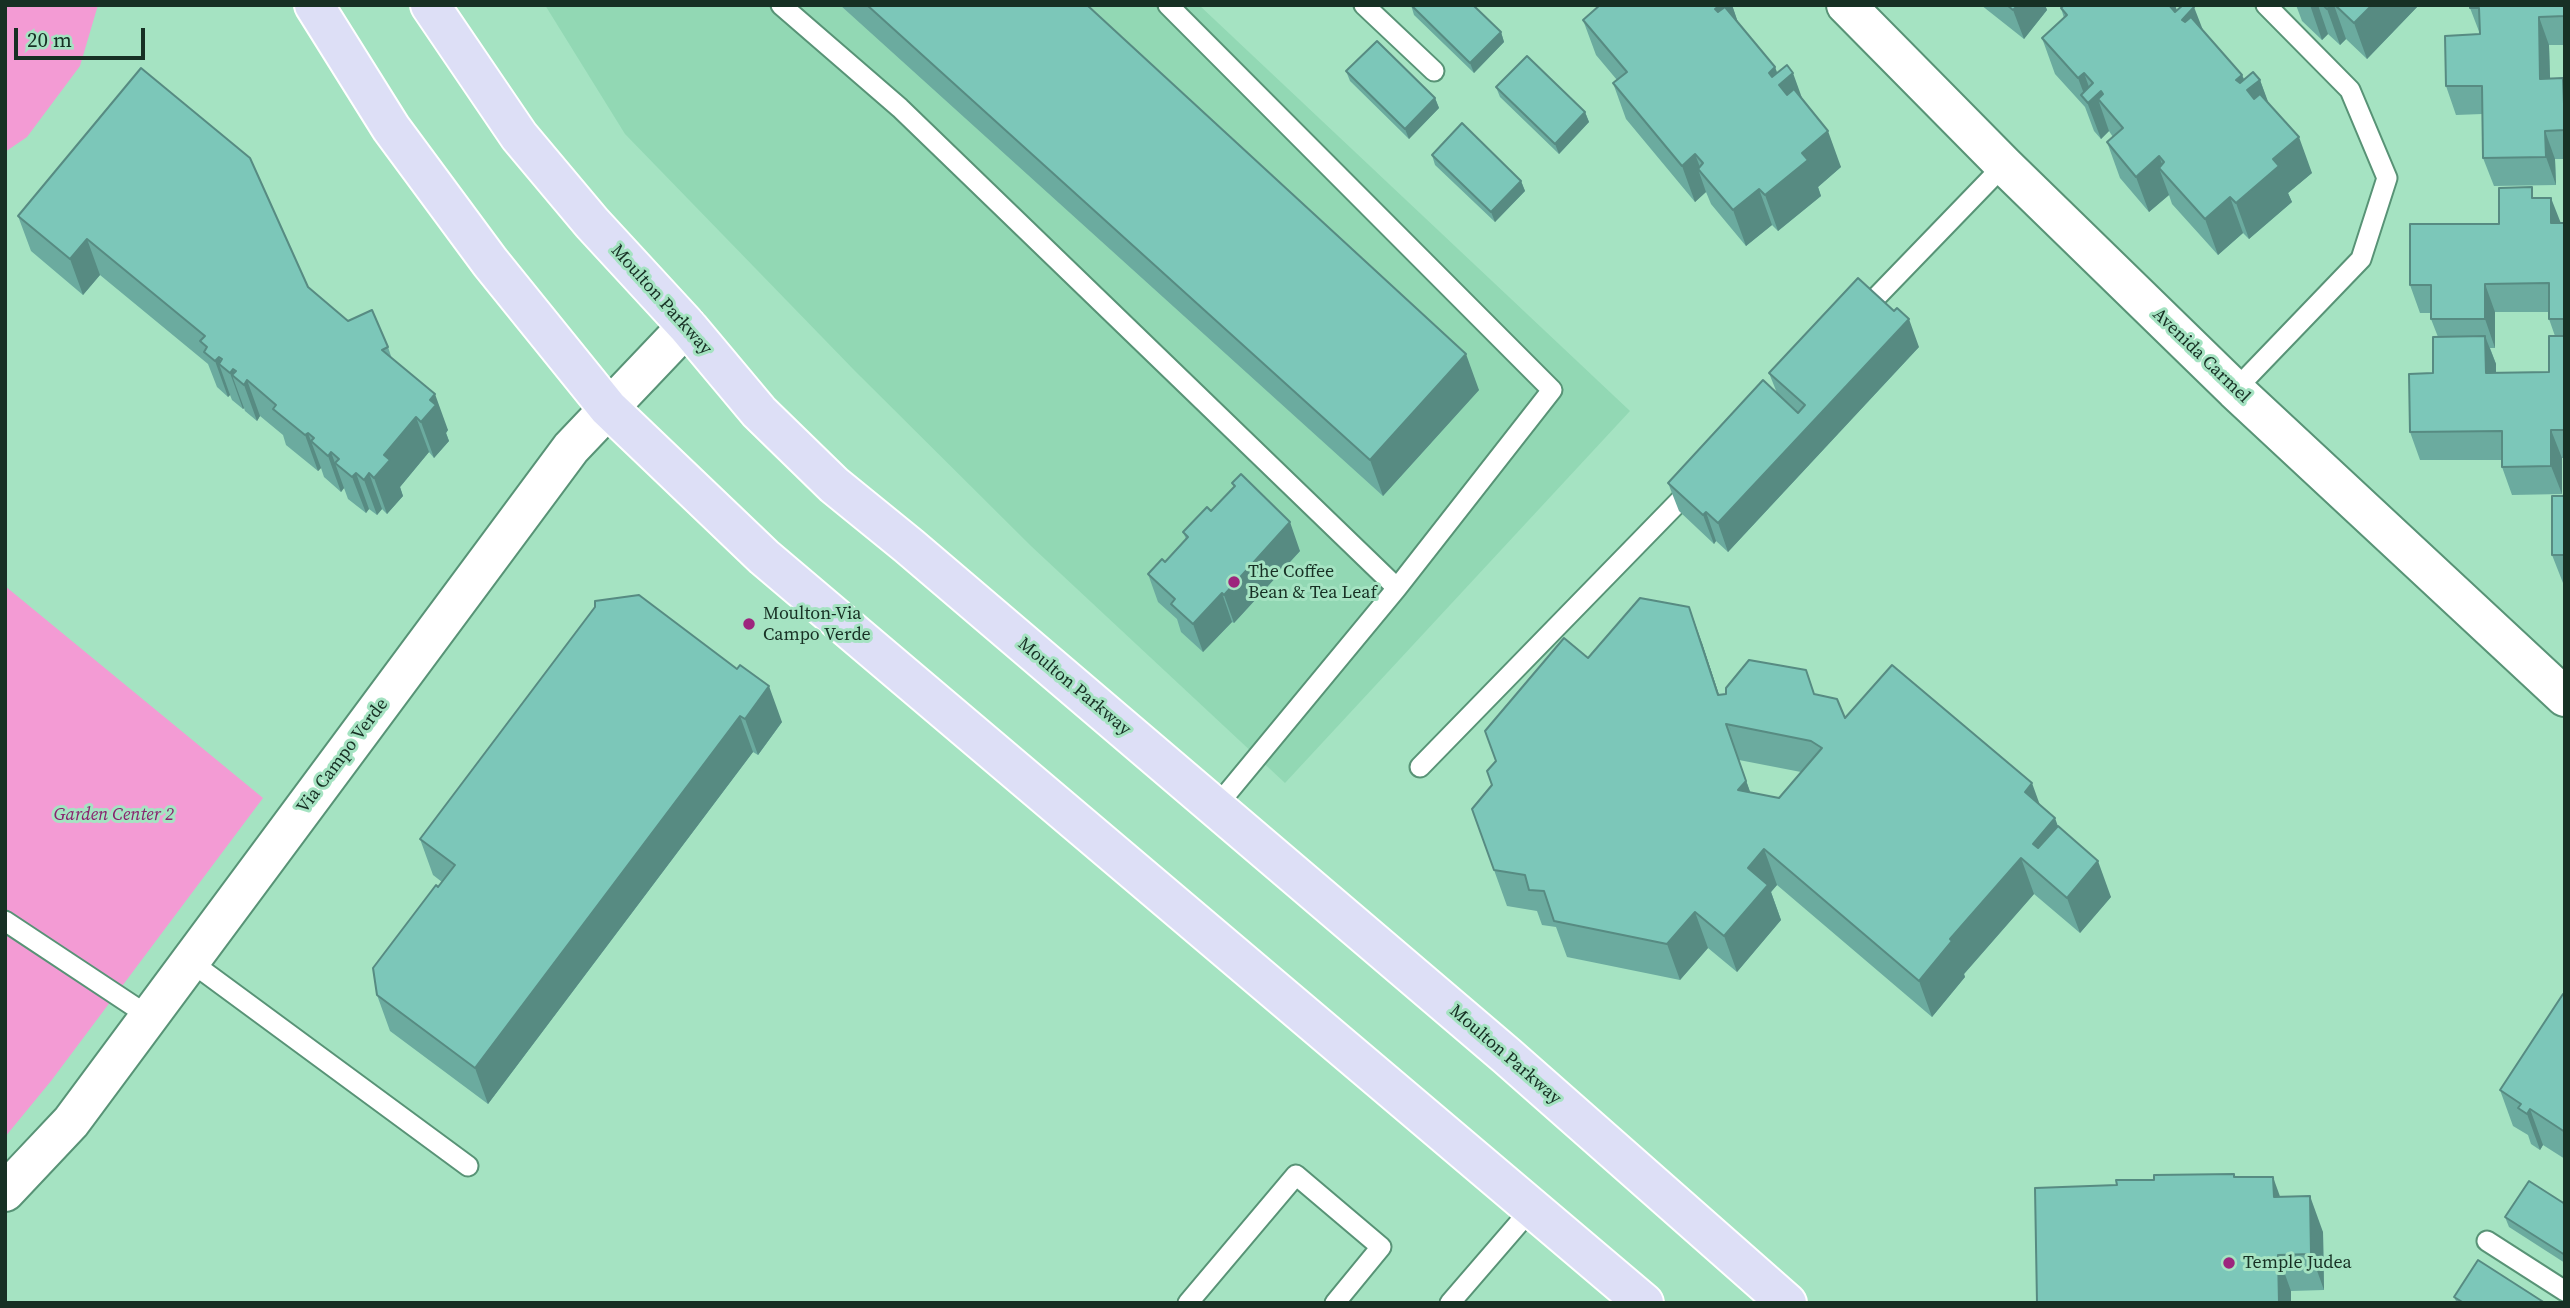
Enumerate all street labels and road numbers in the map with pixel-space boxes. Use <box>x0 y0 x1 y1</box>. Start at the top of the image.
street label: Moulton Parkway <box>606 240 716 360</box>
street label: Avenida Carmel <box>2148 304 2254 408</box>
street label: Moulton Parkway <box>1013 633 1135 741</box>
street label: Via Campo Verde <box>293 694 393 818</box>
street label: Moulton Parkway <box>1445 1001 1565 1109</box>

